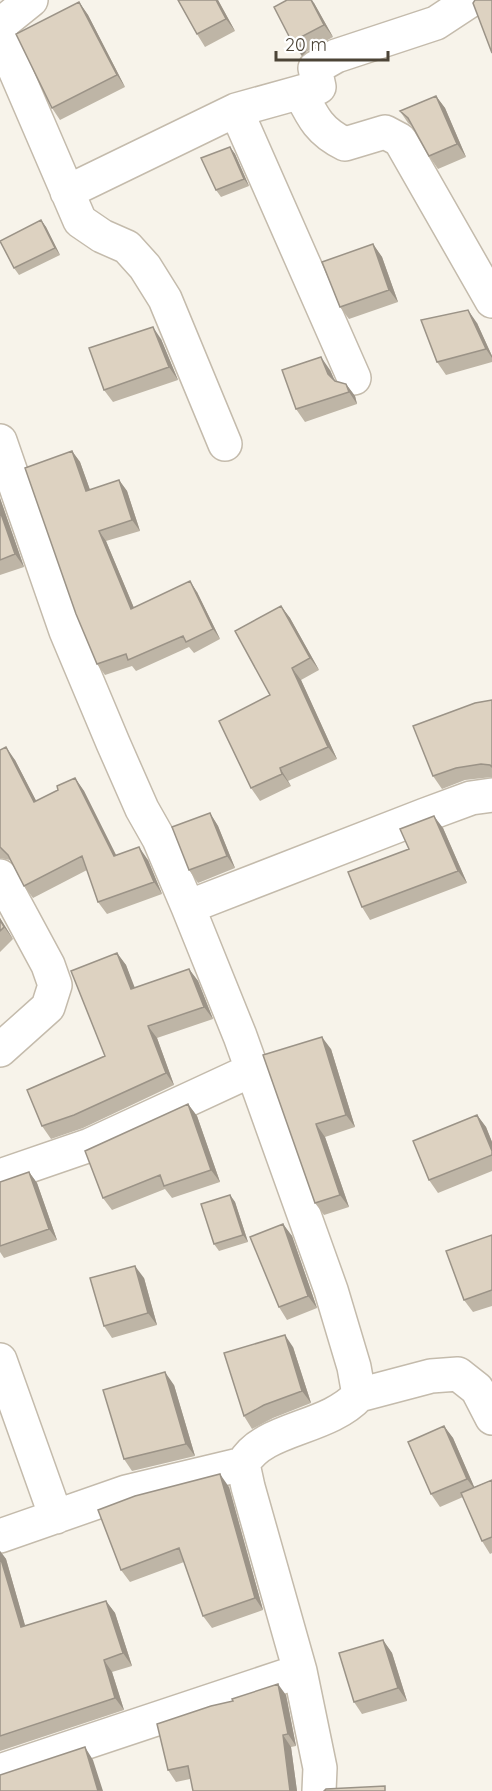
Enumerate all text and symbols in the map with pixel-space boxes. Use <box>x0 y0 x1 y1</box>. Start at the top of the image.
scale bar <box>276 24 388 62</box>
text: 20 m <box>285 33 327 56</box>

